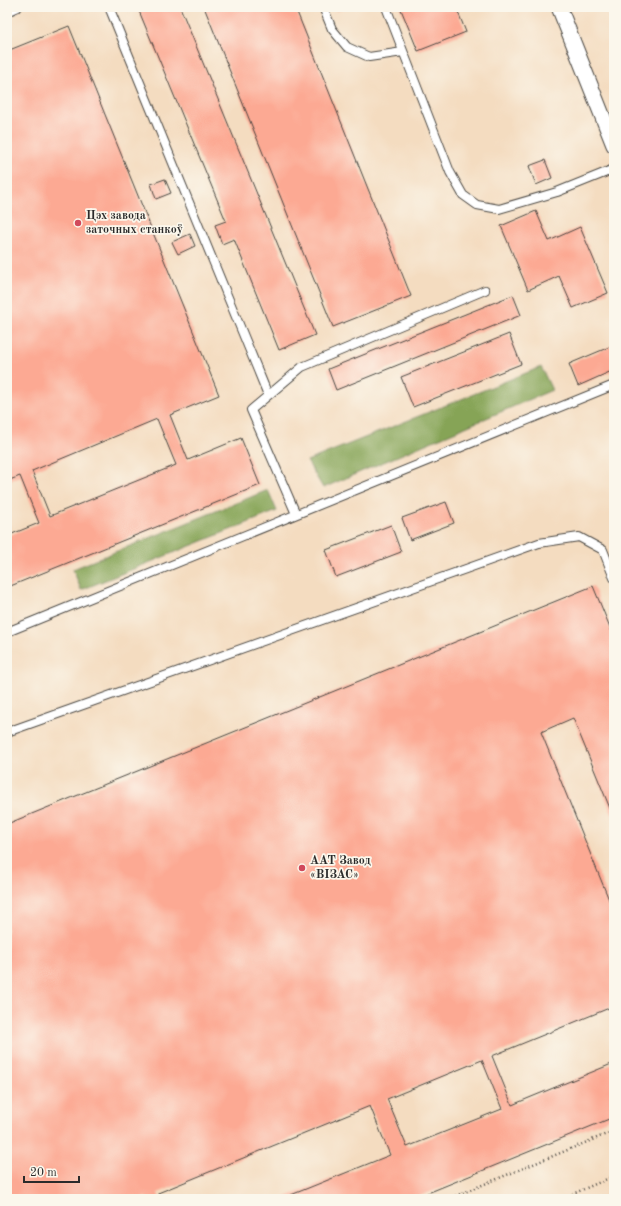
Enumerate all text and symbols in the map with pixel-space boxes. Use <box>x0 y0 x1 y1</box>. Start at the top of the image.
place label: Цэх завода заточных станкоў <box>86 210 183 236</box>
marker: Цэх завода заточных станкоў <box>73 218 83 228</box>
place label: ААТ Завод «ВІЗАС» <box>310 855 371 881</box>
marker: ААТ Завод «ВІЗАС» <box>297 863 307 873</box>
scale bar <box>24 1158 79 1184</box>
text: 20 m <box>30 1167 57 1179</box>

